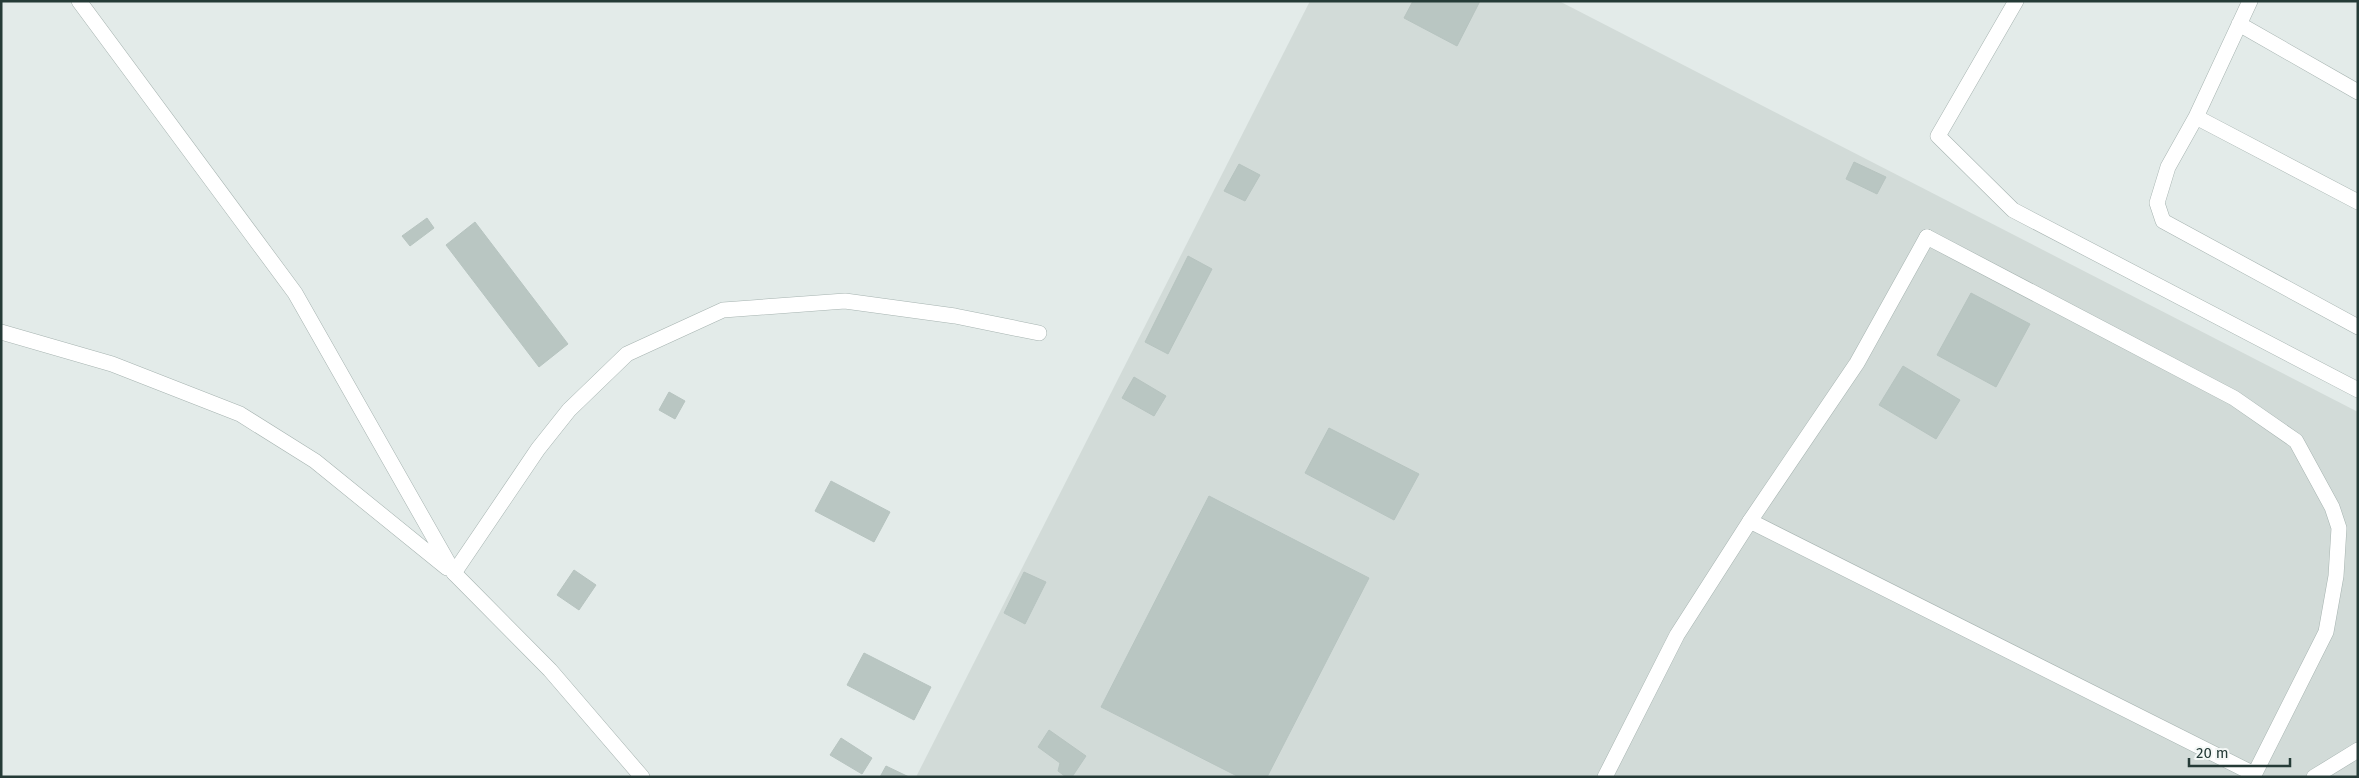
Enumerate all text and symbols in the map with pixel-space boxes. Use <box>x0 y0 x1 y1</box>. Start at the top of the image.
scale bar <box>2189 736 2290 768</box>
text: 20 m <box>2196 744 2229 762</box>

